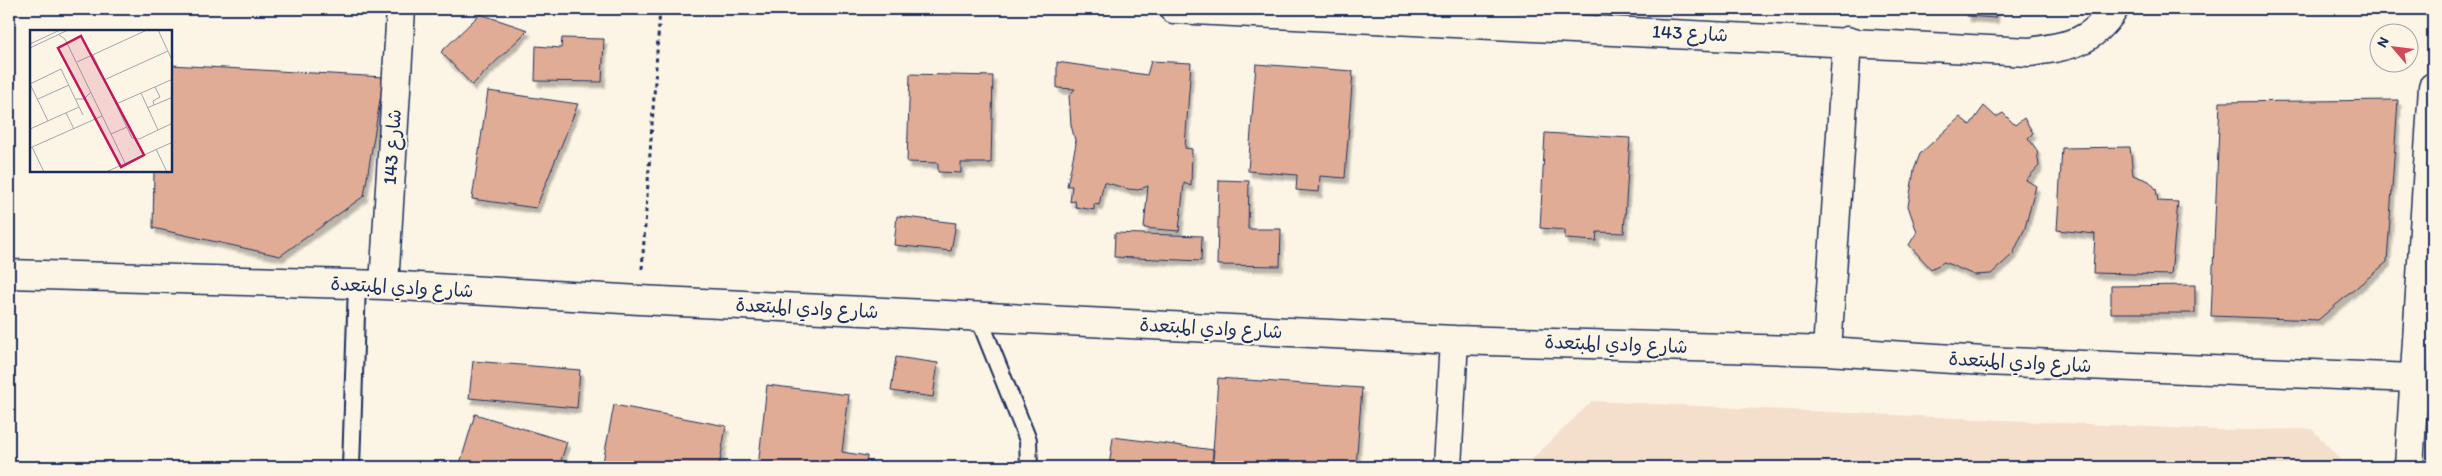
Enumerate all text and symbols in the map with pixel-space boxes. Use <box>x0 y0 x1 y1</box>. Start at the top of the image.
street label: شارع 143 <box>1651 20 1729 48</box>
north arrow <box>2370 22 2420 72</box>
inset map <box>30 30 172 172</box>
text: N <box>2373 34 2393 50</box>
street label: شارع 143 <box>378 108 408 186</box>
street label: شارع وادي المبتعدة <box>330 272 474 305</box>
street label: شارع وادي المبتعدة <box>735 293 879 326</box>
street label: شارع وادي المبتعدة <box>1139 313 1283 346</box>
street label: شارع وادي المبتعدة <box>1544 330 1688 361</box>
street label: شارع وادي المبتعدة <box>1948 347 2092 380</box>

